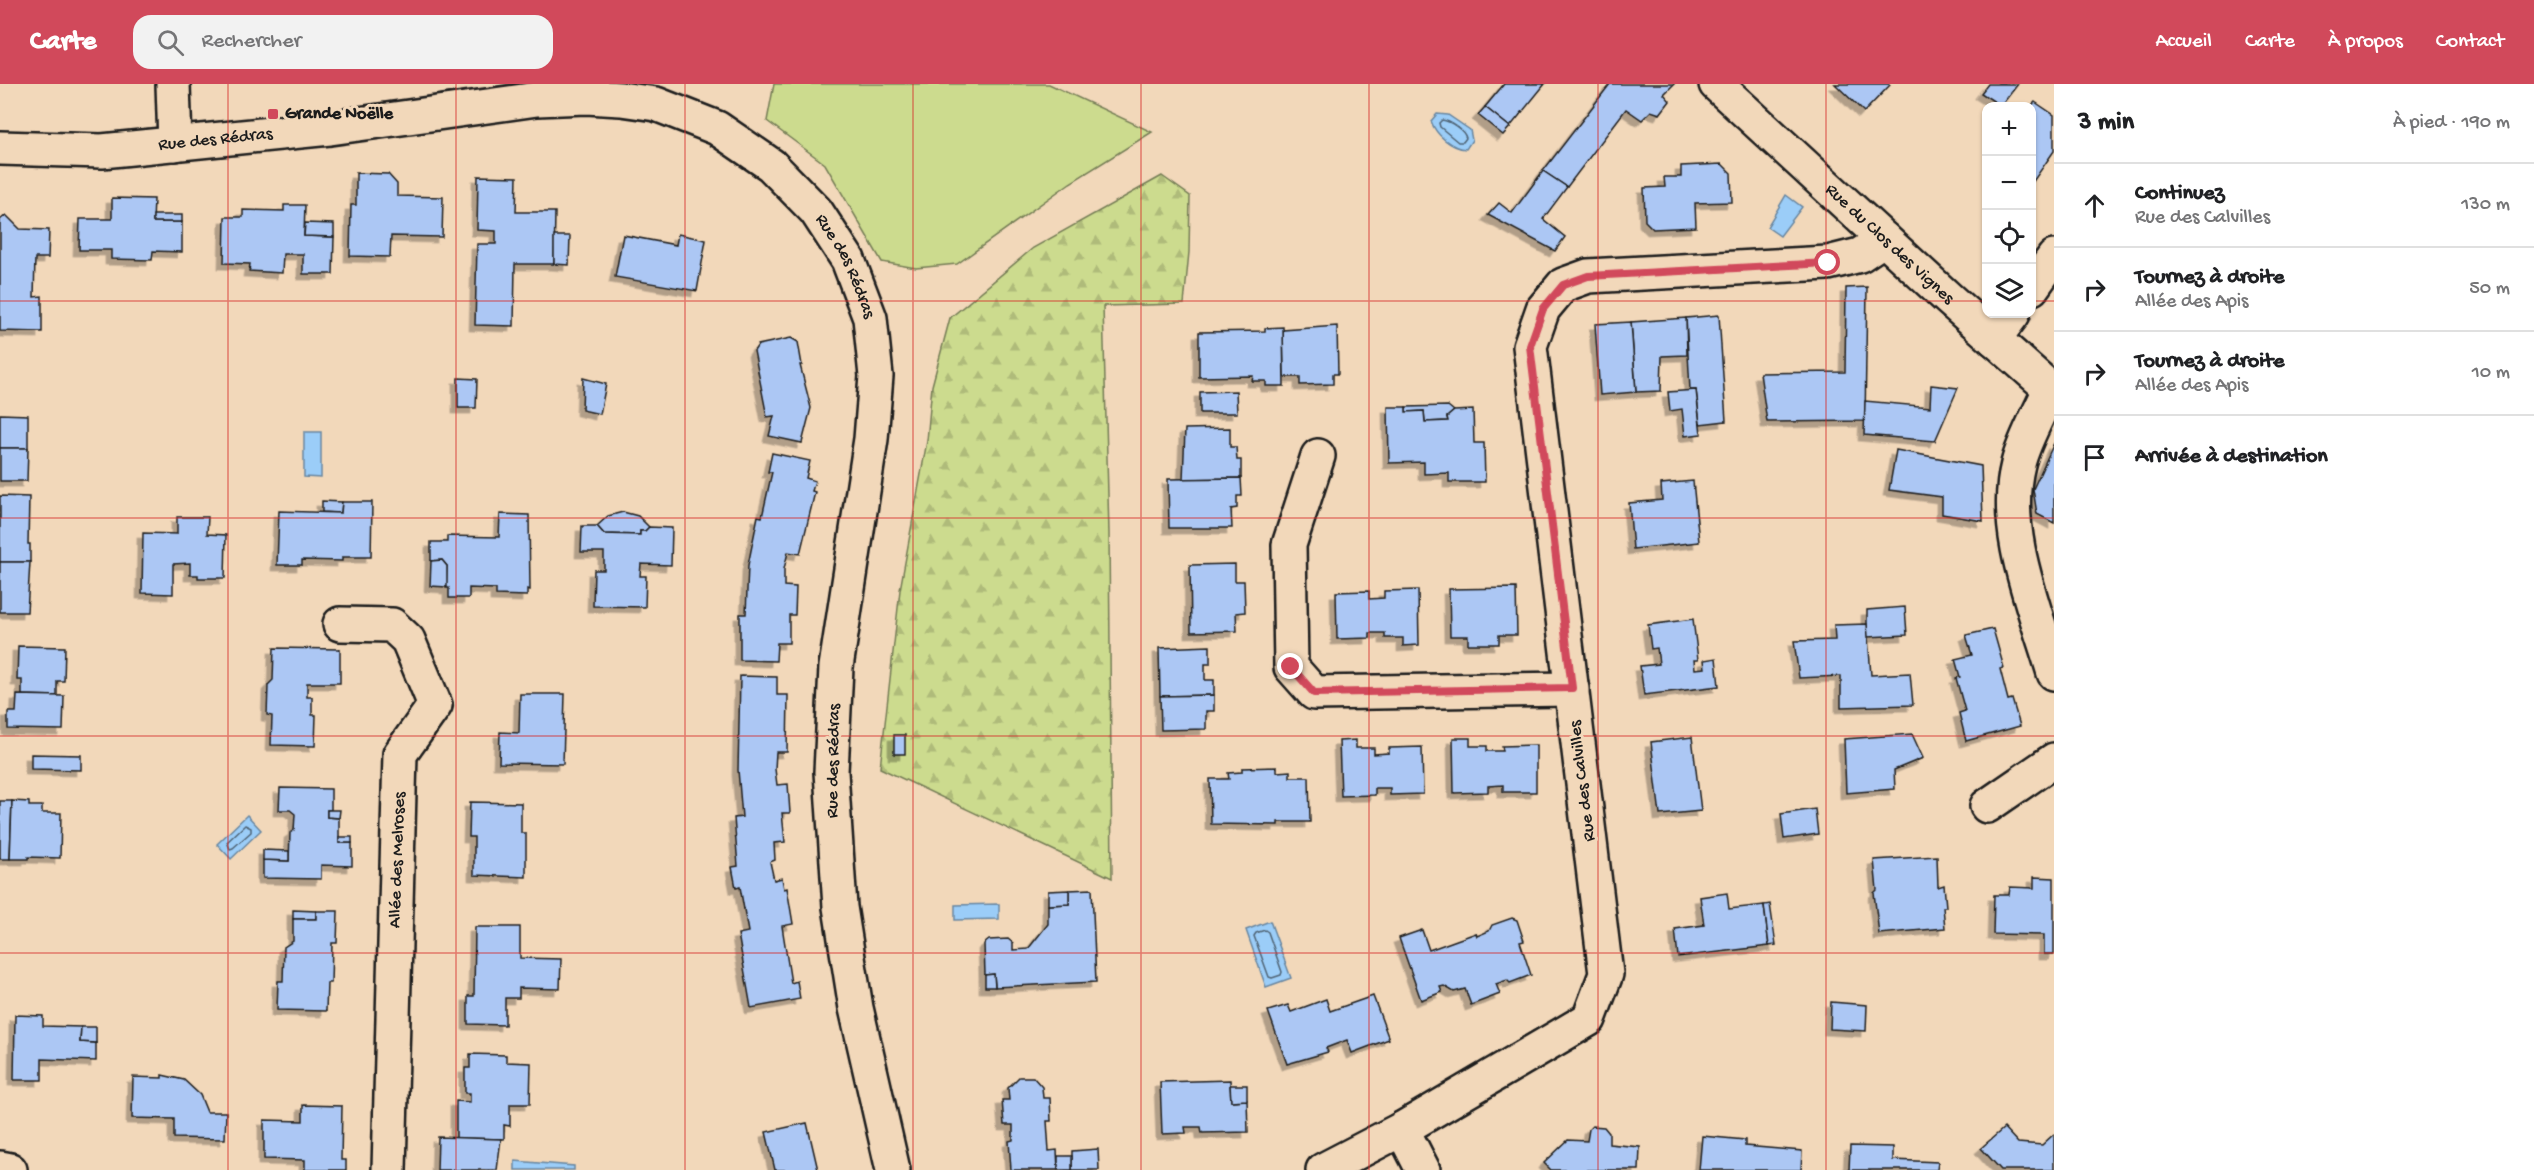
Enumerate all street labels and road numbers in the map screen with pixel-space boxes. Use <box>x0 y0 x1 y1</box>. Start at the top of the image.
street label: Rue des Rédras <box>157 123 275 156</box>
street label: Rue du Clos des Vignes <box>1821 179 1959 310</box>
street label: Rue des Rédras <box>810 210 880 323</box>
street label: Rue des Rédras <box>823 702 846 818</box>
street label: Rue des Calvilles <box>1565 718 1601 843</box>
street label: Allée des Melroses <box>385 790 411 928</box>

